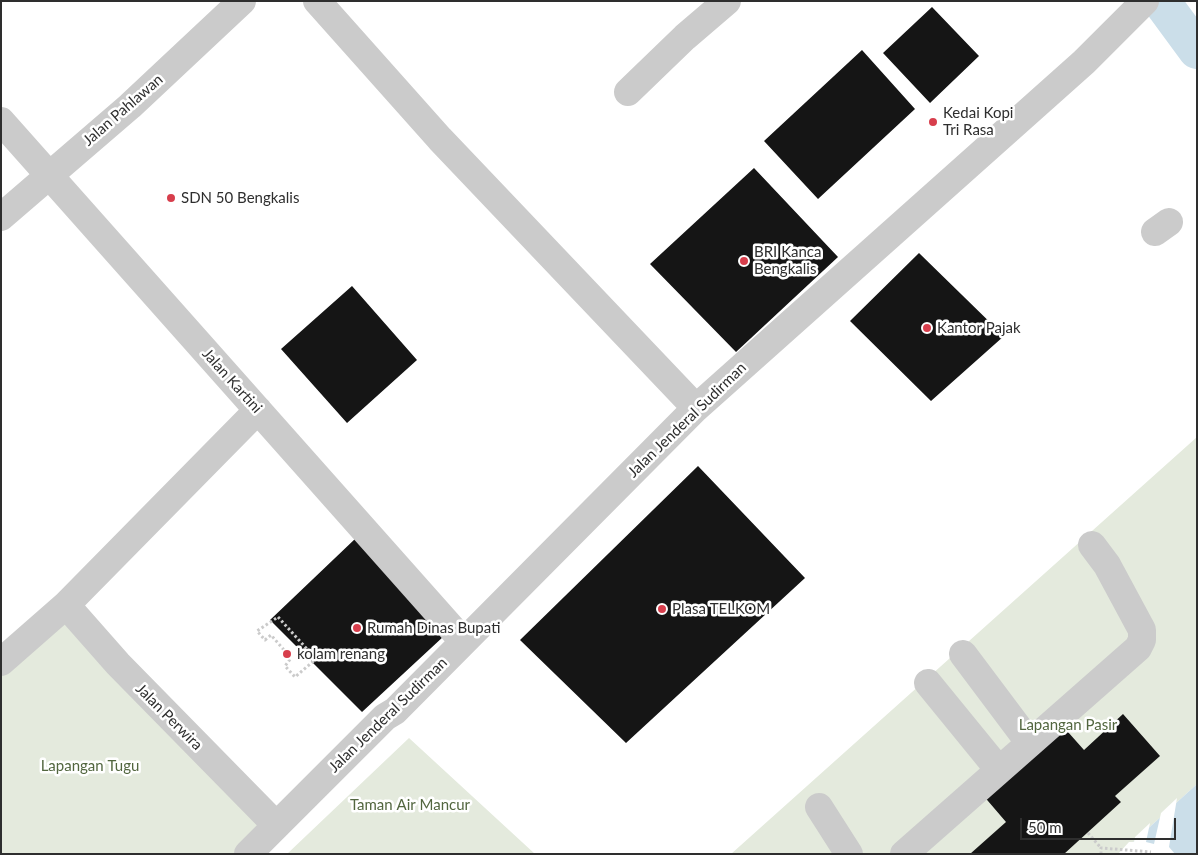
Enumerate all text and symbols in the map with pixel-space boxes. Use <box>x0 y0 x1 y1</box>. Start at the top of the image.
street label: Jalan Pahlawan <box>79 70 167 150</box>
place label: Kedai Kopi Tri Rasa <box>943 104 1013 139</box>
marker: Kedai Kopi Tri Rasa <box>927 116 939 128</box>
place label: SDN 50 Bengkalis <box>181 189 299 207</box>
marker: SDN 50 Bengkalis <box>165 192 177 204</box>
place label: BRI Kanca Bengkalis <box>754 243 821 278</box>
marker: BRI Kanca Bengkalis <box>738 255 750 267</box>
place label: Kantor Pajak <box>937 319 1021 337</box>
marker: Kantor Pajak <box>921 322 933 334</box>
street label: Jalan Kartini <box>198 345 266 417</box>
street label: Jalan Jenderal Sudirman <box>624 359 750 481</box>
place label: Plasa TELKOM <box>672 600 770 618</box>
marker: Plasa TELKOM <box>656 603 668 615</box>
place label: Rumah Dinas Bupati <box>367 619 500 637</box>
marker: Rumah Dinas Bupati <box>351 622 363 634</box>
place label: kolam renang <box>297 645 385 663</box>
marker: kolam renang <box>281 648 293 660</box>
street label: Jalan Jenderal Sudirman <box>325 654 451 776</box>
street label: Jalan Perwira <box>132 680 206 754</box>
park label: Lapangan Pasir <box>1019 716 1117 734</box>
park label: Lapangan Tugu <box>41 757 139 775</box>
park label: Taman Air Mancur <box>350 796 470 814</box>
scale bar <box>1023 808 1179 840</box>
text: 50 m <box>1028 818 1062 836</box>

